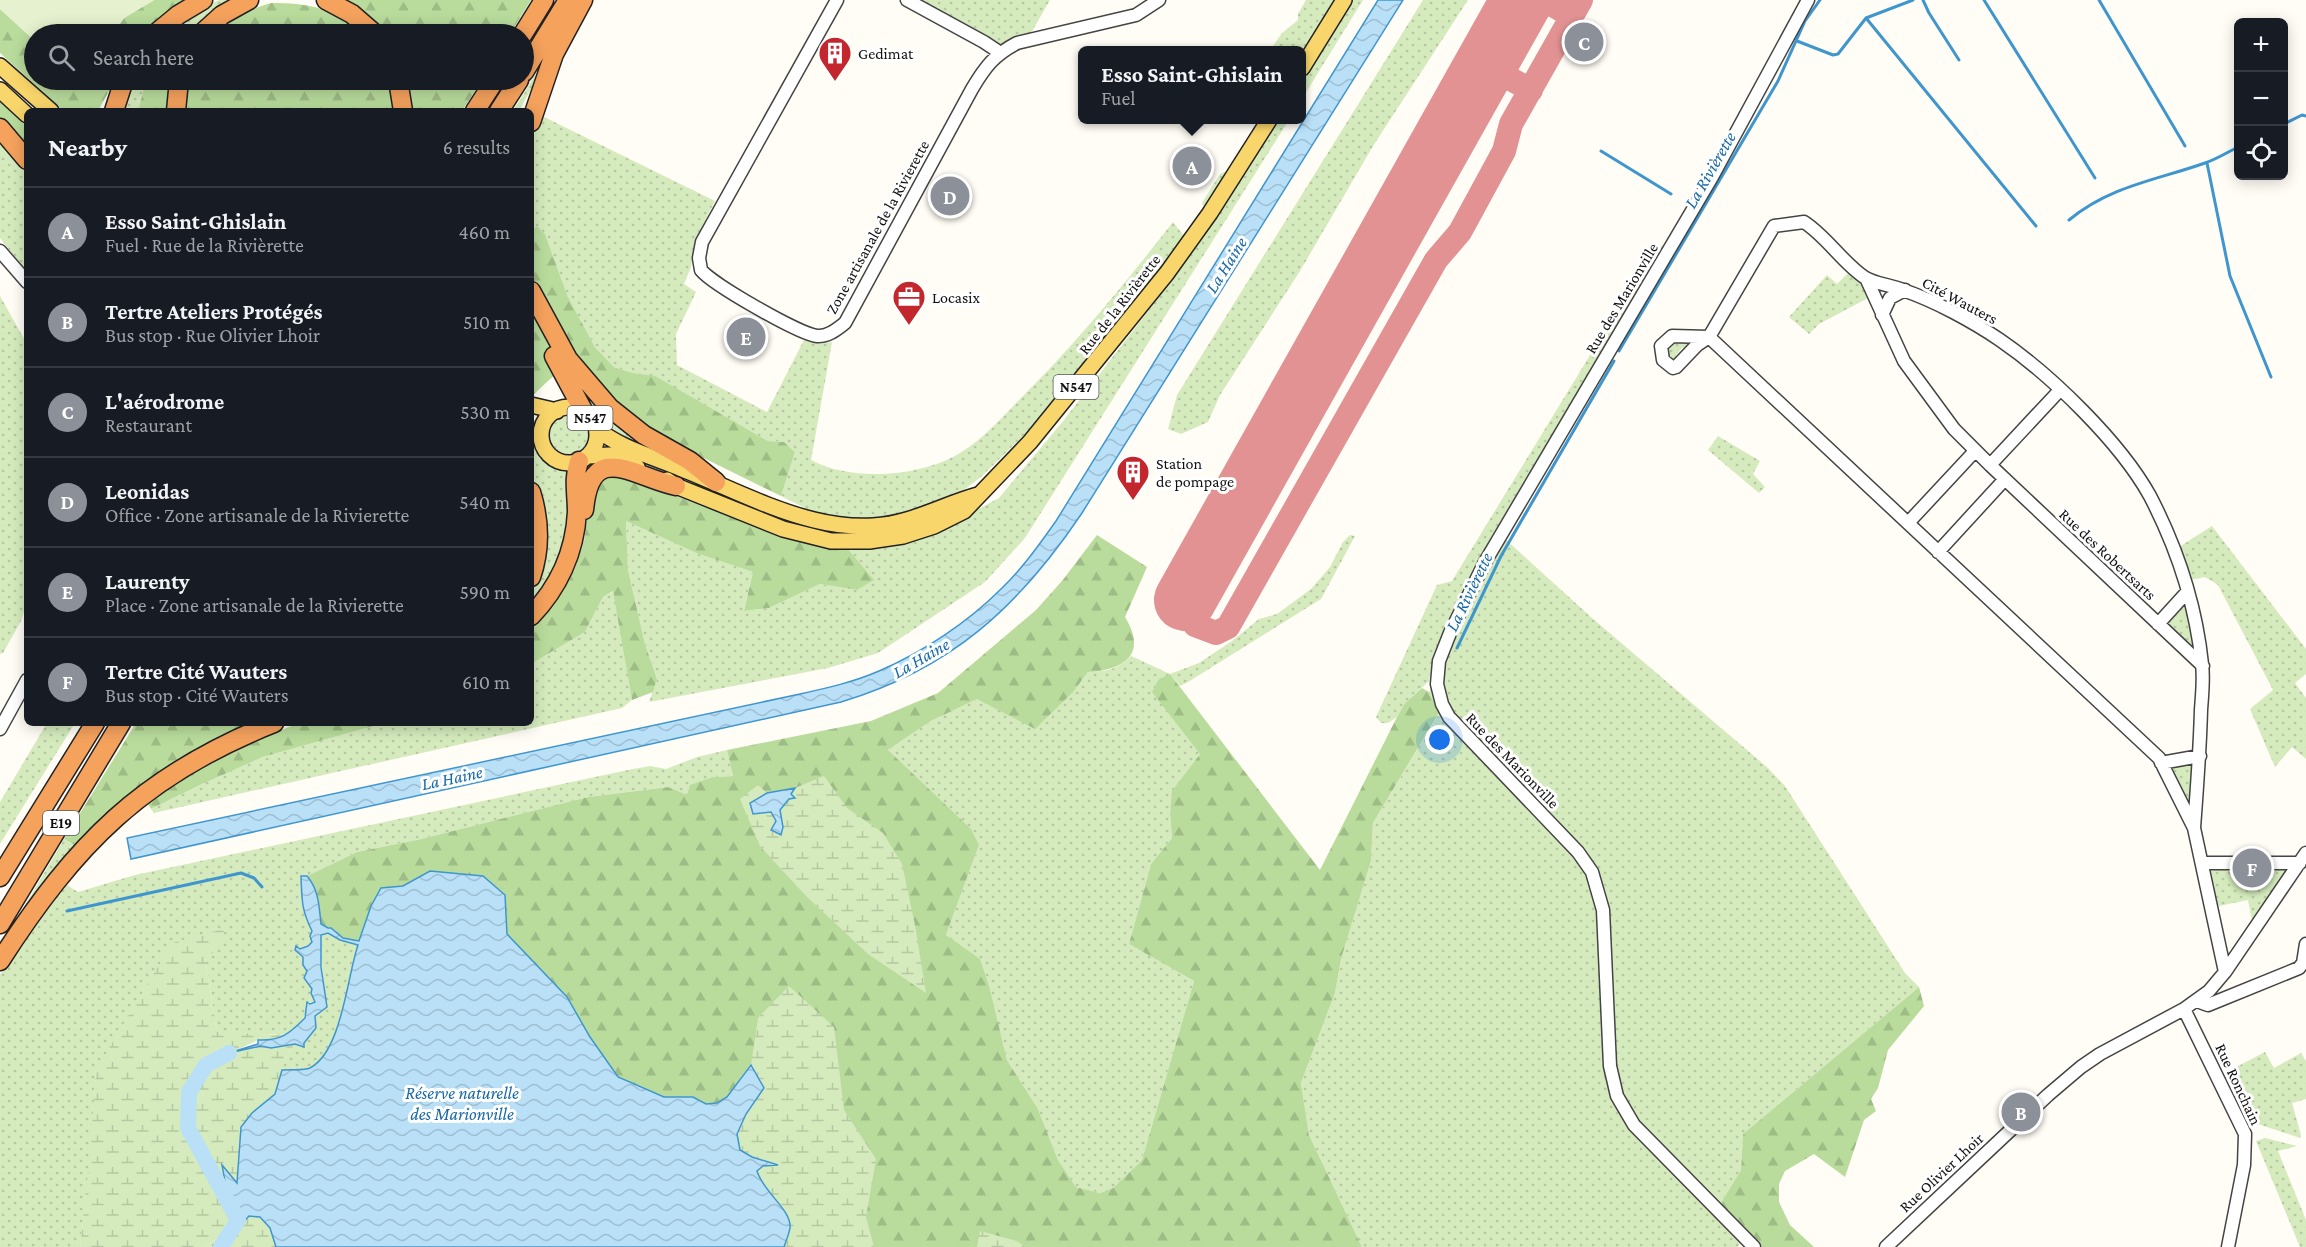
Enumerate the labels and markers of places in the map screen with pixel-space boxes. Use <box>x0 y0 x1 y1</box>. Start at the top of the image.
pin: C <box>1564 20 1604 64</box>
building icon: Gedimat <box>817 35 853 82</box>
place label: Gedimat <box>858 45 914 62</box>
pin: A <box>1172 144 1212 188</box>
pin: D <box>930 174 970 218</box>
office icon: Locasix <box>891 279 927 326</box>
place label: Locasix <box>932 289 980 306</box>
pin: E <box>726 314 766 360</box>
building icon: Station de pompage <box>1115 454 1151 501</box>
place label: Station de pompage <box>1156 455 1234 491</box>
pin: F <box>2232 846 2272 890</box>
pin: B <box>2002 1090 2040 1134</box>

